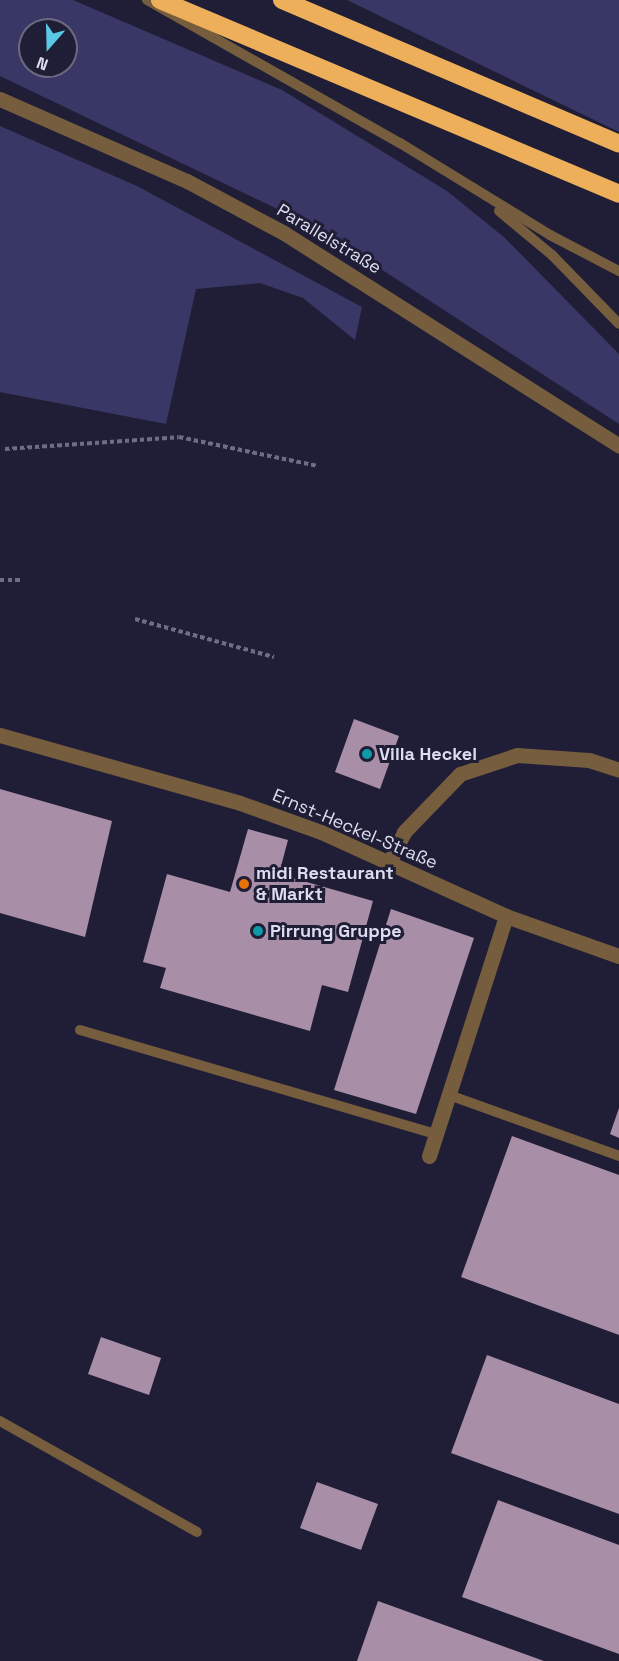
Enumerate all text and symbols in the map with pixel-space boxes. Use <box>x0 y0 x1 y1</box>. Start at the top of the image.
north arrow <box>18 18 78 78</box>
text: N <box>34 52 51 75</box>
street label: Parallelstraße <box>273 199 385 279</box>
place label: Villa Heckel <box>379 743 477 765</box>
marker: Villa Heckel <box>360 747 374 761</box>
street label: Ernst-Heckel-Straße <box>269 784 441 874</box>
place label: midi Restaurant & Markt <box>256 863 394 906</box>
marker: midi Restaurant & Markt <box>237 877 251 891</box>
place label: Pirrung Gruppe <box>270 920 402 942</box>
marker: Pirrung Gruppe <box>251 924 265 938</box>

